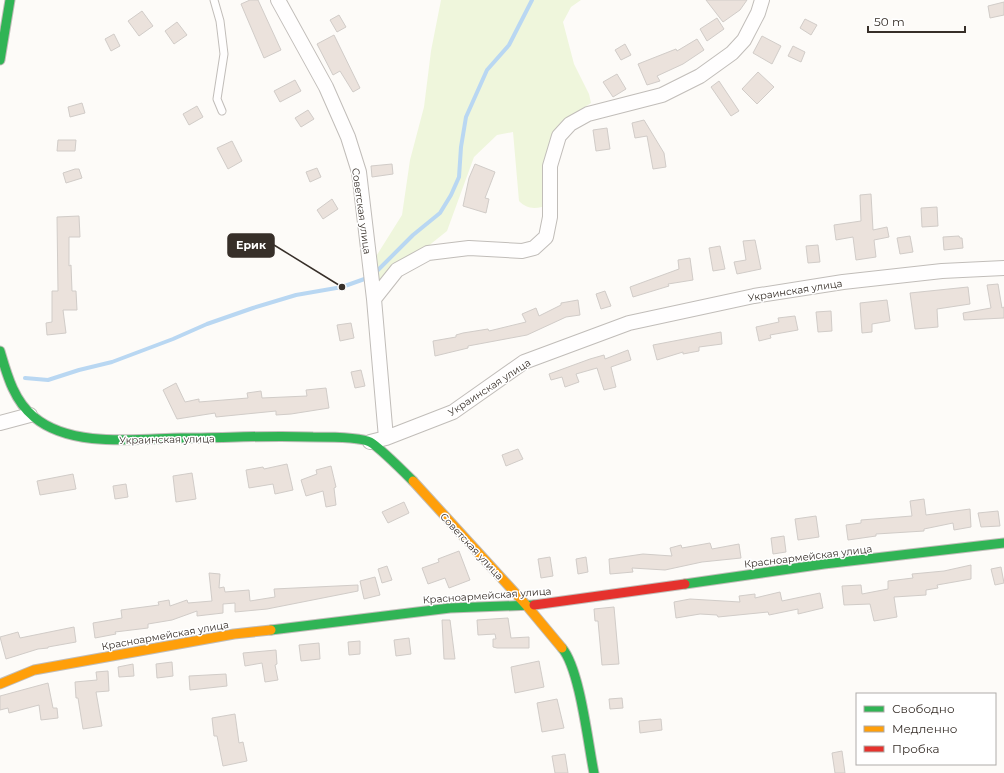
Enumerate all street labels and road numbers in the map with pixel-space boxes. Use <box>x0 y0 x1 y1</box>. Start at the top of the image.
street label: Советская улица <box>349 167 374 255</box>
street label: Украинская улица <box>747 277 843 304</box>
street label: Украинская улица <box>446 356 533 419</box>
street label: Украинская улица <box>119 432 215 447</box>
street label: Советская улица <box>437 510 506 583</box>
street label: Красноармейская улица <box>743 542 873 571</box>
street label: Красноармейская улица <box>422 585 552 606</box>
street label: Красноармейская улица <box>100 618 230 653</box>

